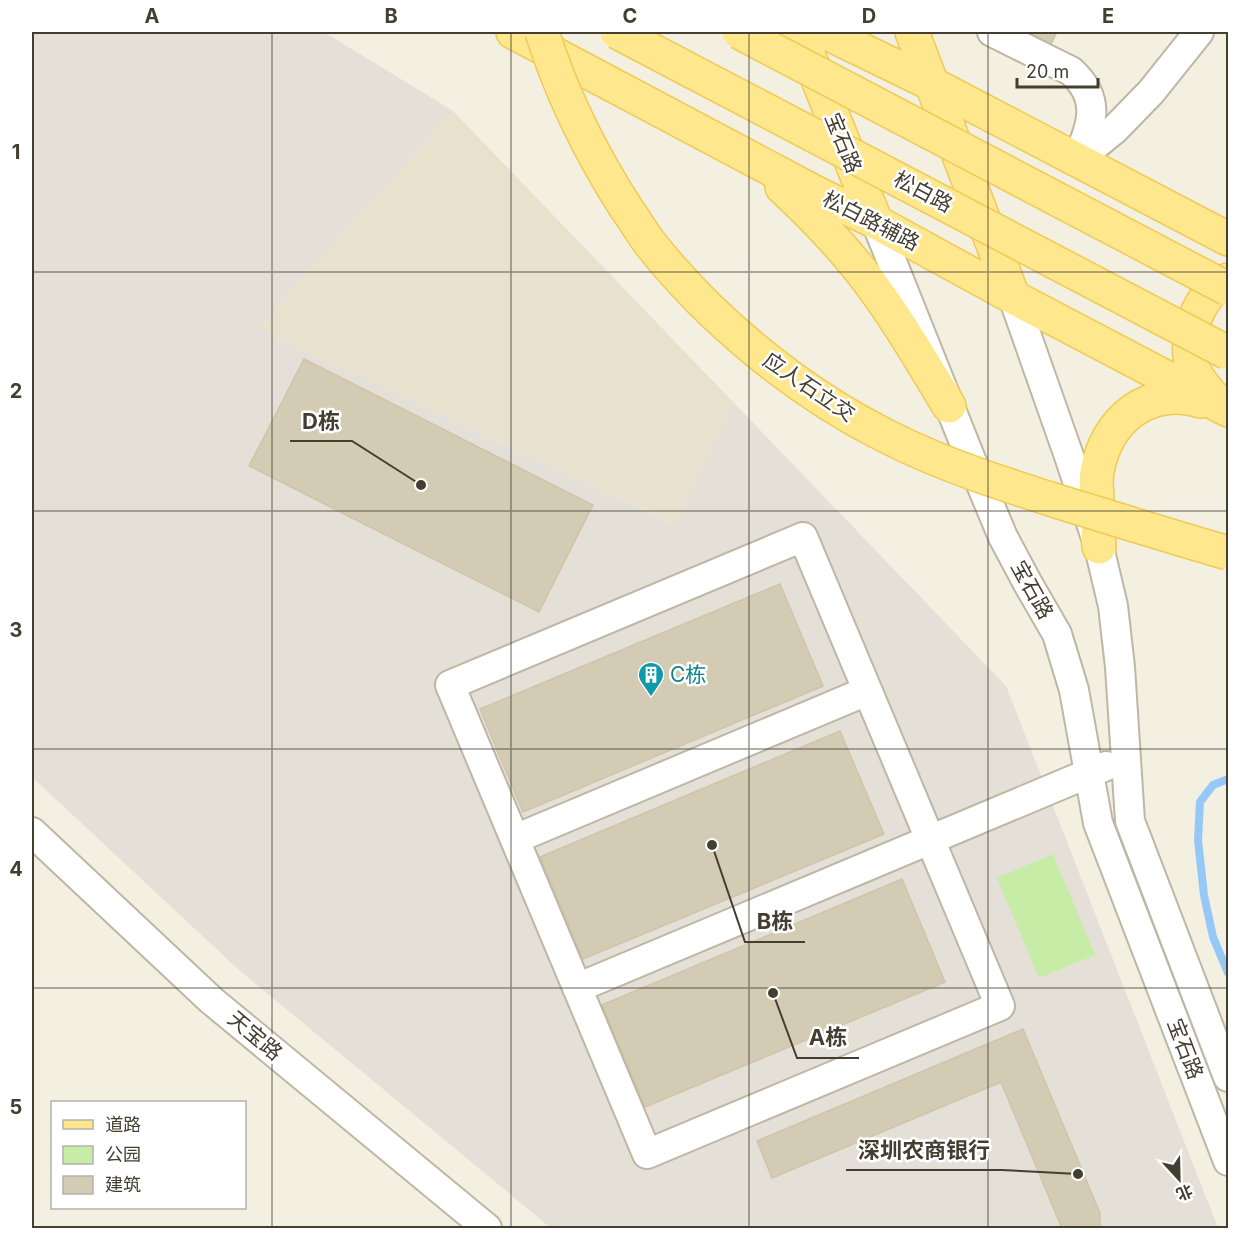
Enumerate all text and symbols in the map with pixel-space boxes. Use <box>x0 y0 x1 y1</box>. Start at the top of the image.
text: A <box>145 4 160 28</box>
text: B <box>384 4 398 28</box>
text: C <box>623 4 637 28</box>
text: D <box>862 4 876 28</box>
text: E <box>1102 4 1114 28</box>
scale bar <box>1017 51 1098 89</box>
text: 20 m <box>1026 61 1069 82</box>
street label: 宝石路 <box>820 109 867 177</box>
text: 1 <box>12 140 20 164</box>
street label: 松白路 <box>890 166 957 217</box>
street label: 松白路辅路 <box>819 186 924 256</box>
street label: 应人石立交 <box>759 347 860 426</box>
text: 2 <box>10 379 22 403</box>
callout: D栋 <box>290 401 352 441</box>
text: D栋 <box>302 408 340 434</box>
street label: 宝石路 <box>1006 556 1059 623</box>
text: 3 <box>10 618 22 642</box>
building icon: C栋 <box>636 660 666 698</box>
place label: C栋 <box>670 662 706 687</box>
text: 4 <box>9 857 23 881</box>
callout: B栋 <box>745 902 805 942</box>
text: B栋 <box>757 908 793 934</box>
street label: 天宝路 <box>223 1006 287 1065</box>
street label: 宝石路 <box>1163 1015 1208 1083</box>
callout: A栋 <box>797 1018 859 1058</box>
text: A栋 <box>809 1024 847 1050</box>
text: 5 <box>10 1095 22 1119</box>
legend <box>51 1101 246 1209</box>
text: 道路 <box>105 1114 141 1135</box>
callout: 深圳农商银行 <box>846 1130 1002 1170</box>
text: 深圳农商银行 <box>858 1137 990 1163</box>
text: 公园 <box>105 1144 141 1165</box>
north arrow <box>1149 1149 1209 1209</box>
text: 建筑 <box>105 1174 141 1195</box>
text: 北 <box>1173 1181 1196 1205</box>

